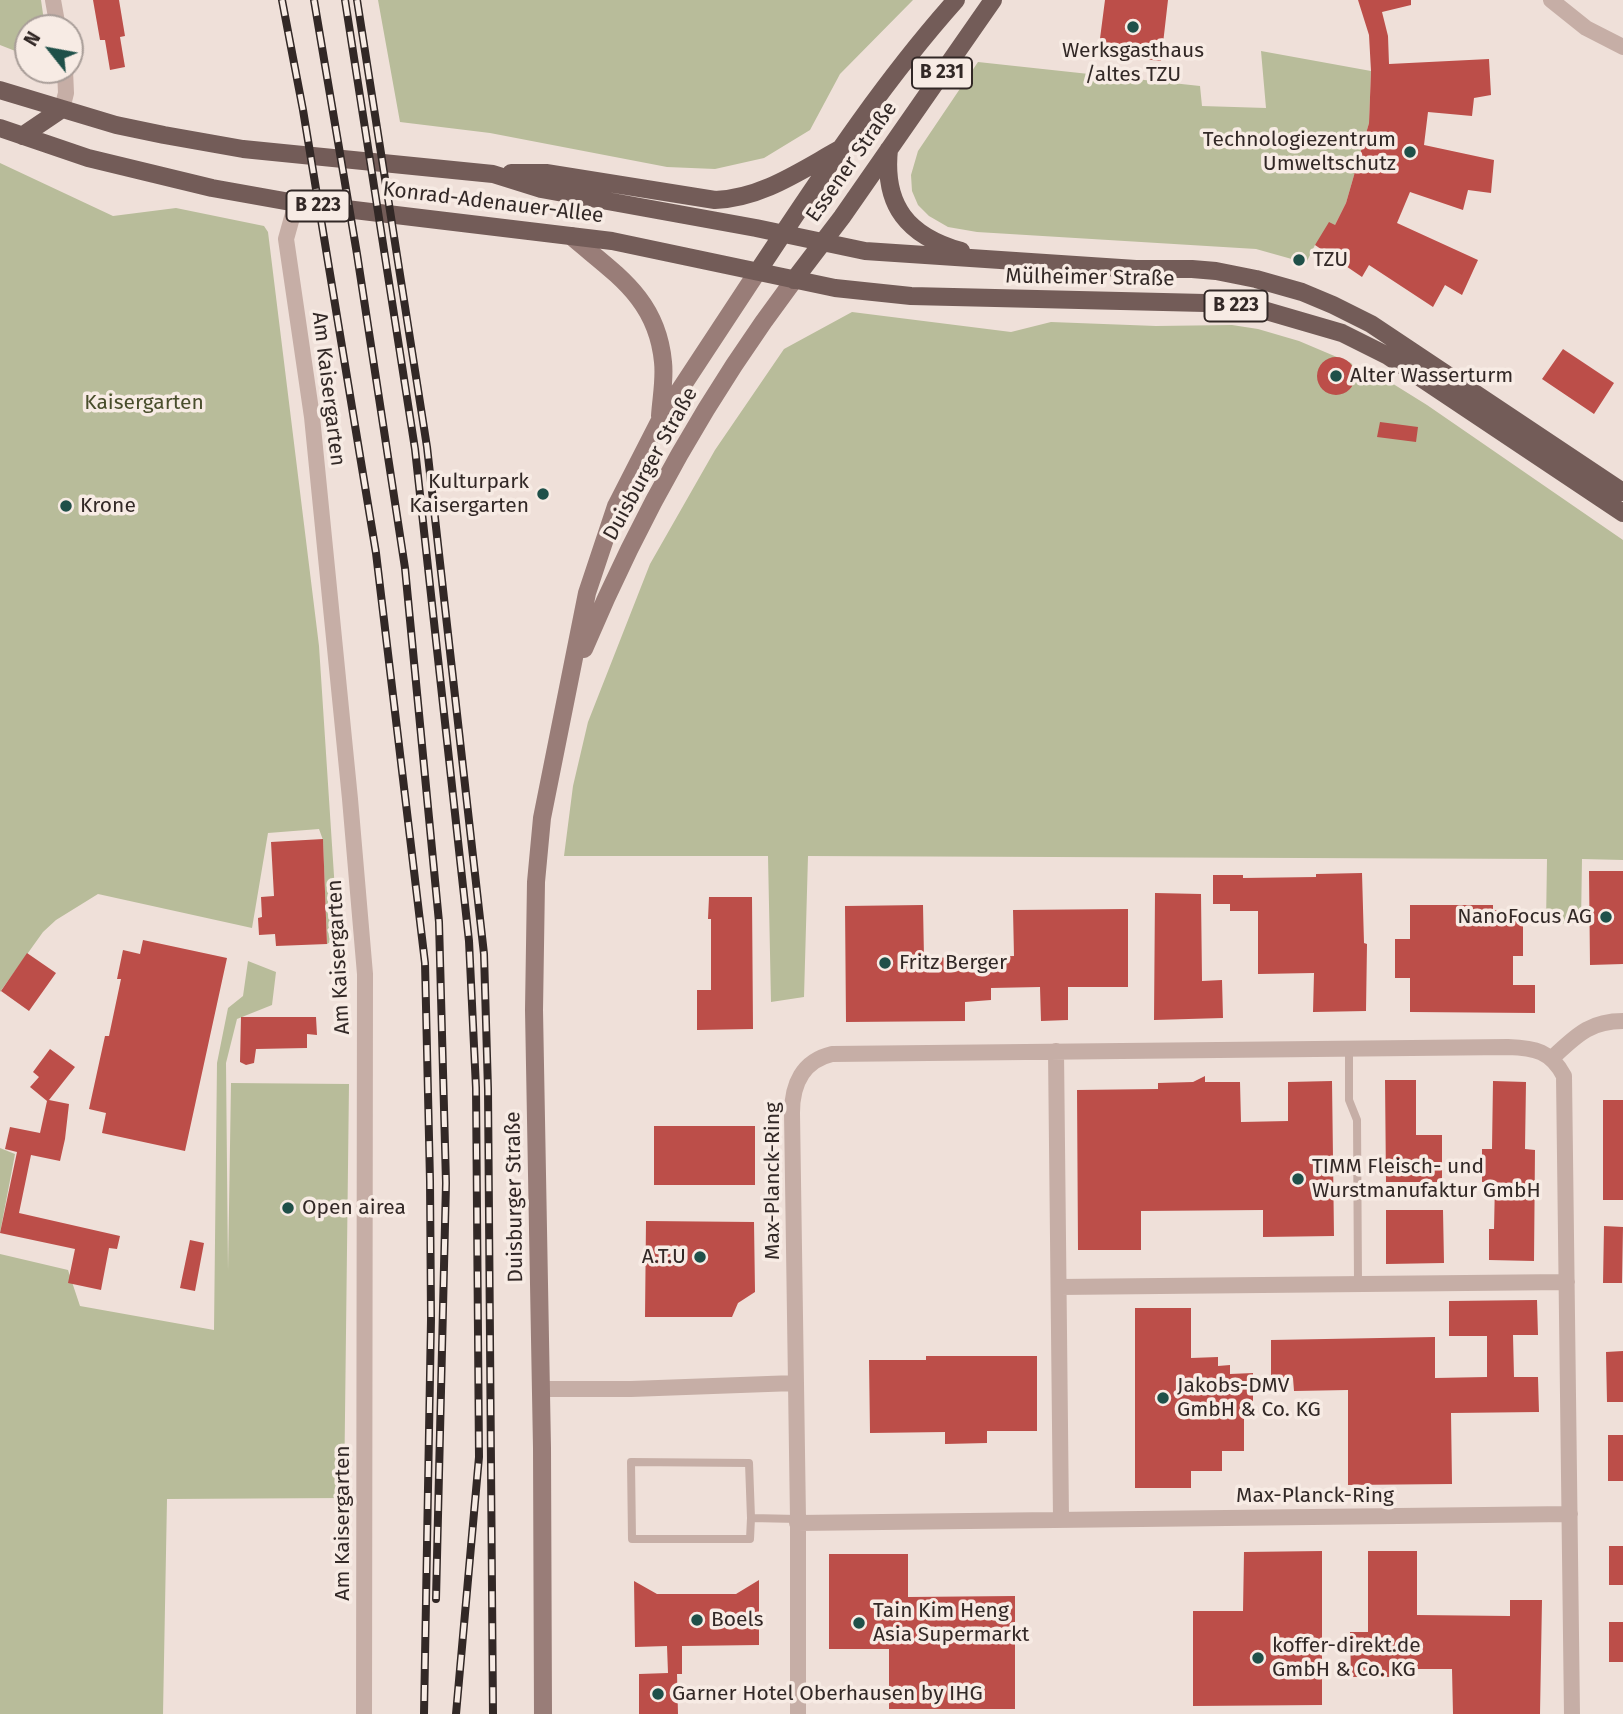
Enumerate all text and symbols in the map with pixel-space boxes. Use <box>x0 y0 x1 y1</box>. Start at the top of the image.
north arrow <box>14 14 84 84</box>
marker: Werksgasthaus /altes TZU <box>1125 19 1141 35</box>
text: N <box>19 28 45 50</box>
place label: Werksgasthaus /altes TZU <box>1062 38 1204 88</box>
road number: B 231 <box>912 58 972 88</box>
street label: Essener Straße <box>801 97 903 227</box>
place label: Technologiezentrum Umweltschutz <box>1203 127 1396 177</box>
marker: Technologiezentrum Umweltschutz <box>1402 144 1418 160</box>
street label: Konrad-Adenauer-Allee <box>381 177 605 229</box>
road number: B 223 <box>286 190 350 222</box>
place label: TZU <box>1313 247 1348 273</box>
marker: TZU <box>1291 252 1307 268</box>
street label: Mülheimer Straße <box>1005 264 1175 292</box>
road number: B 223 <box>1204 290 1268 322</box>
street label: Am Kaisergarten <box>306 310 350 468</box>
place label: Alter Wasserturm <box>1350 363 1513 389</box>
marker: Alter Wasserturm <box>1328 368 1344 384</box>
street label: Duisburger Straße <box>598 383 704 545</box>
park label: Kaisergarten <box>84 390 204 416</box>
place label: Kulturpark Kaisergarten <box>409 469 529 519</box>
marker: Kulturpark Kaisergarten <box>535 486 551 502</box>
place label: Krone <box>80 493 136 519</box>
marker: Krone <box>58 498 74 514</box>
street label: Am Kaisergarten <box>322 879 356 1035</box>
place label: NanoFocus AG <box>1457 904 1592 930</box>
marker: NanoFocus AG <box>1598 909 1614 925</box>
place label: Fritz Berger <box>899 950 1007 976</box>
marker: Fritz Berger <box>877 955 893 971</box>
street label: Max-Planck-Ring <box>760 1102 786 1260</box>
street label: Duisburger Straße <box>501 1111 529 1283</box>
place label: TIMM Fleisch- und Wurstmanufaktur GmbH <box>1312 1154 1541 1204</box>
marker: TIMM Fleisch- und Wurstmanufaktur GmbH <box>1290 1171 1306 1187</box>
place label: Open airea <box>302 1195 406 1221</box>
marker: Open airea <box>280 1200 296 1216</box>
place label: A.T.U <box>642 1244 686 1270</box>
marker: A.T.U <box>692 1249 708 1265</box>
place label: Jakobs-DMV GmbH & Co. KG <box>1177 1373 1321 1423</box>
marker: Jakobs-DMV GmbH & Co. KG <box>1155 1390 1171 1406</box>
street label: Am Kaisergarten <box>330 1445 356 1601</box>
street label: Max-Planck-Ring <box>1236 1483 1394 1509</box>
place label: Tain Kim Heng Asia Supermarkt <box>873 1598 1029 1648</box>
place label: Boels <box>711 1607 763 1633</box>
marker: Boels <box>689 1612 705 1628</box>
marker: Tain Kim Heng Asia Supermarkt <box>851 1615 867 1631</box>
place label: koffer-direkt.de GmbH & Co. KG <box>1272 1633 1421 1683</box>
marker: koffer-direkt.de GmbH & Co. KG <box>1250 1650 1266 1666</box>
place label: Garner Hotel Oberhausen by IHG <box>672 1681 983 1707</box>
marker: Garner Hotel Oberhausen by IHG <box>650 1686 666 1702</box>

